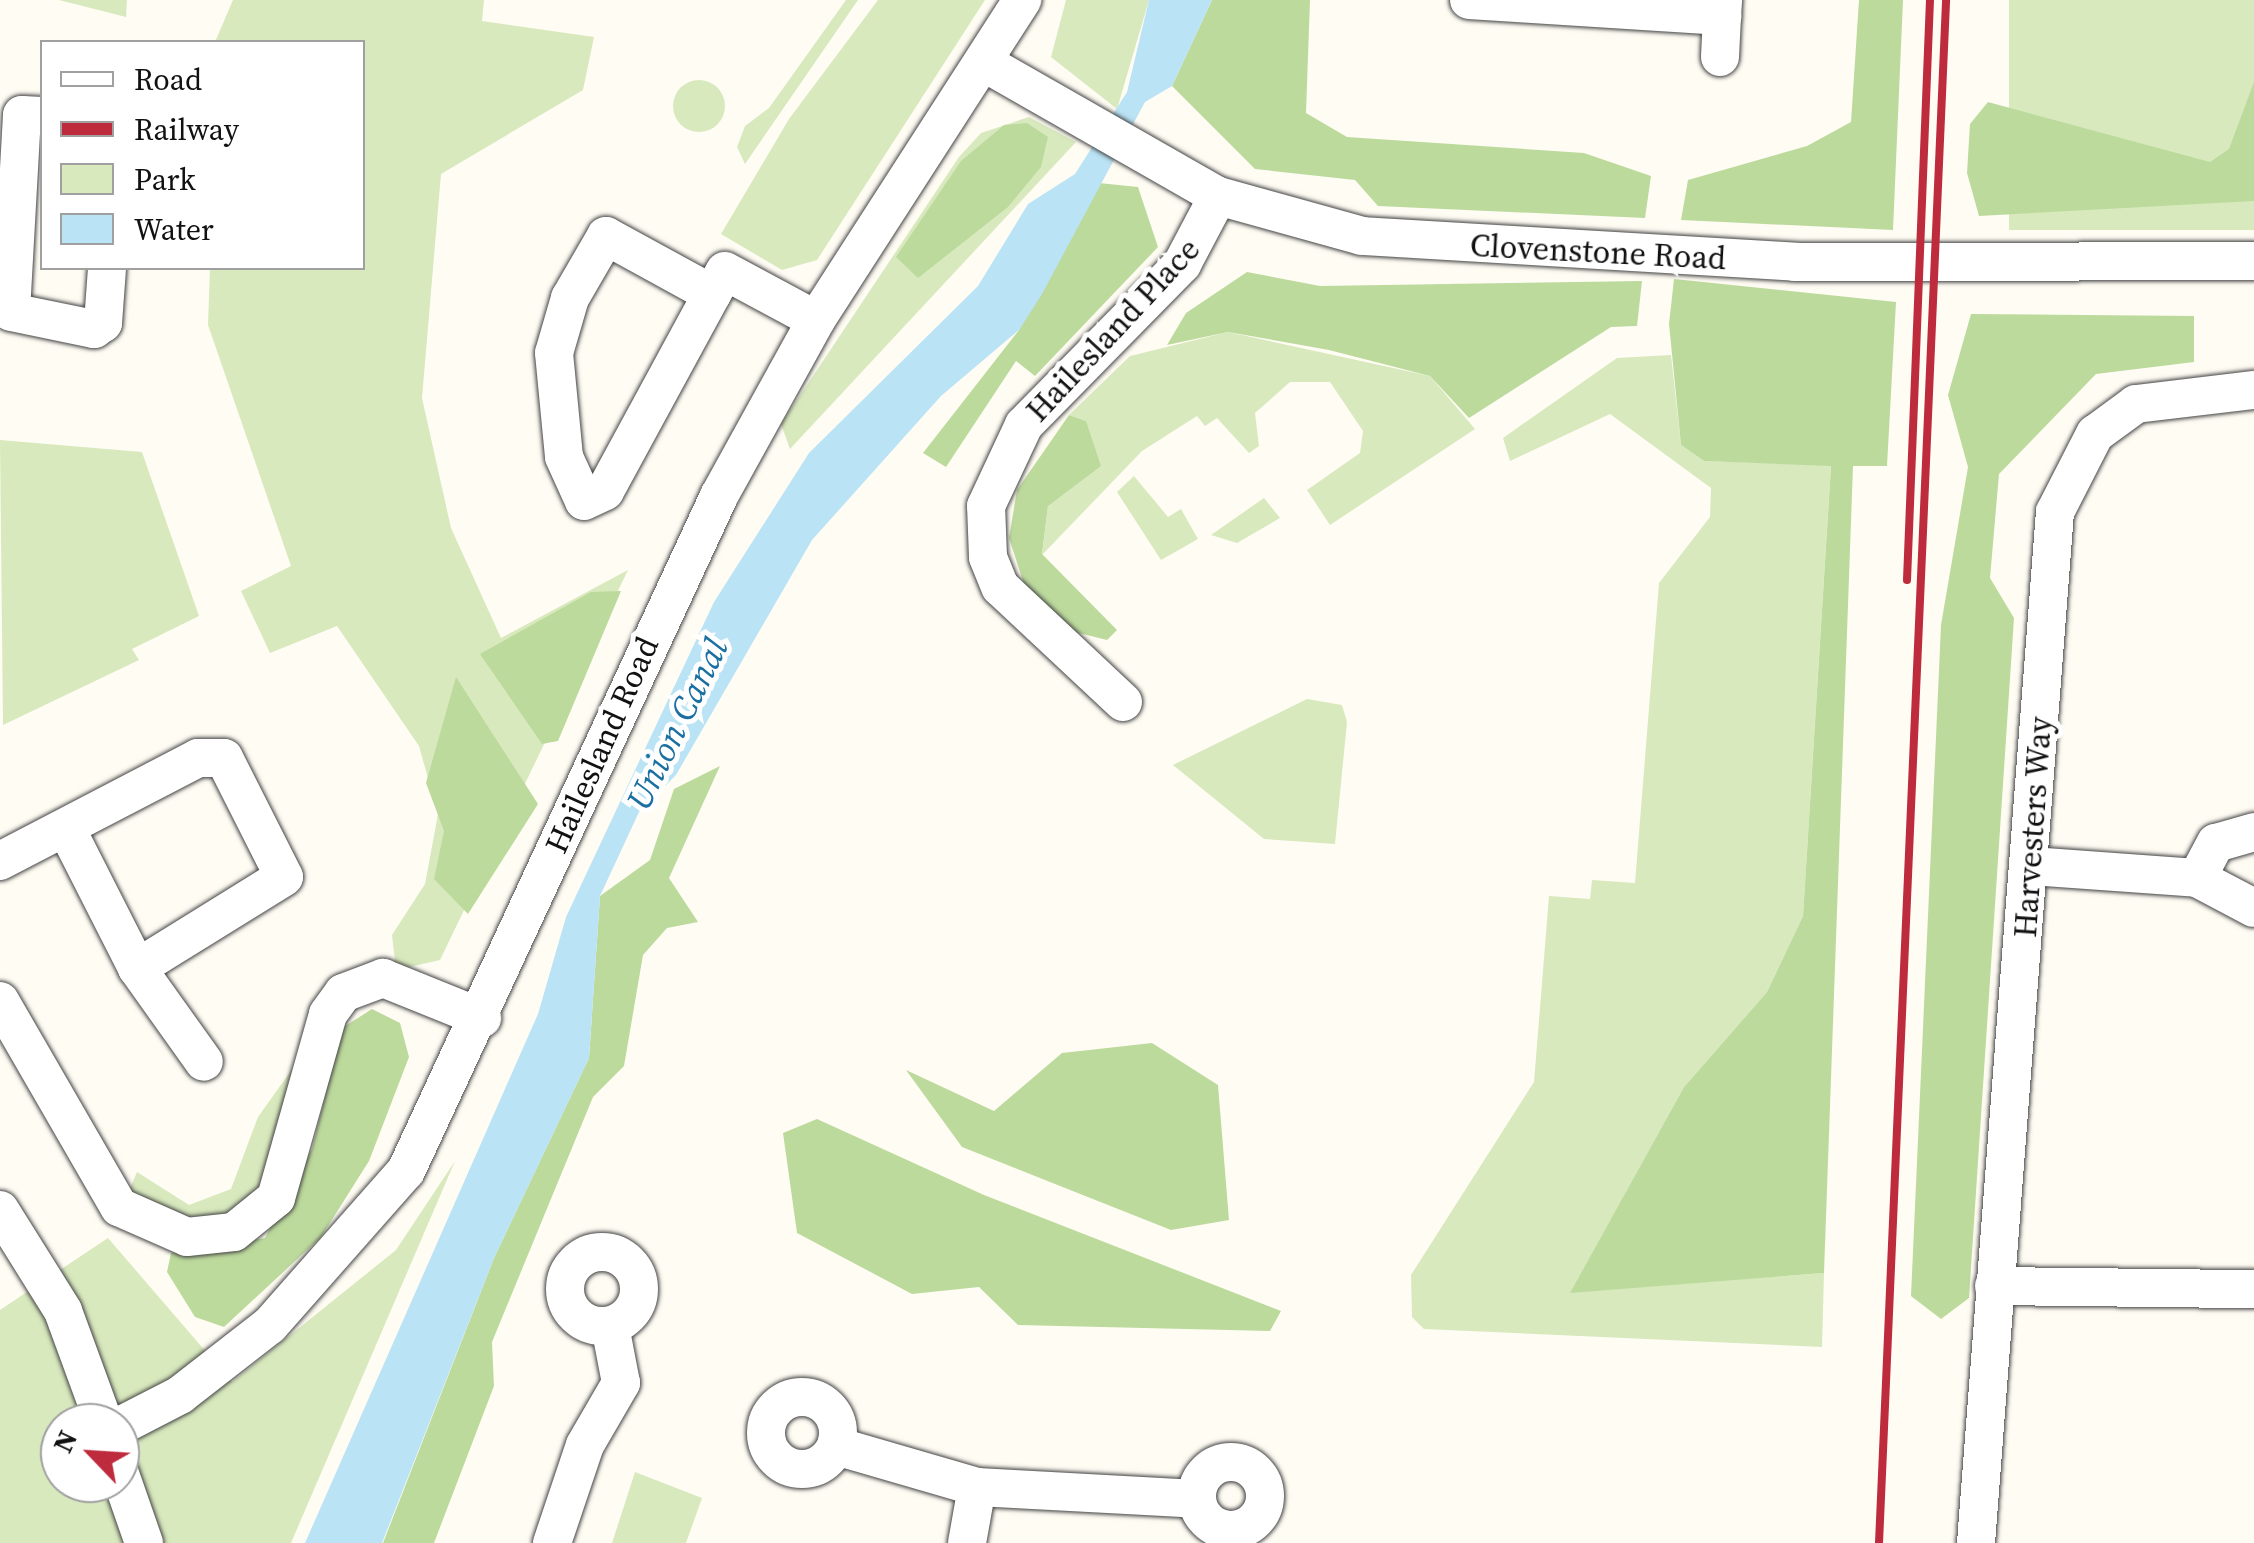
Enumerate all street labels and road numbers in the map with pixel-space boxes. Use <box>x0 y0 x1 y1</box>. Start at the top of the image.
street label: Clovenstone Road <box>1469 226 1727 278</box>
street label: Hailesland Place <box>1018 230 1208 430</box>
street label: Hailesland Road <box>537 631 667 859</box>
street label: Harvesters Way <box>2006 715 2060 939</box>

